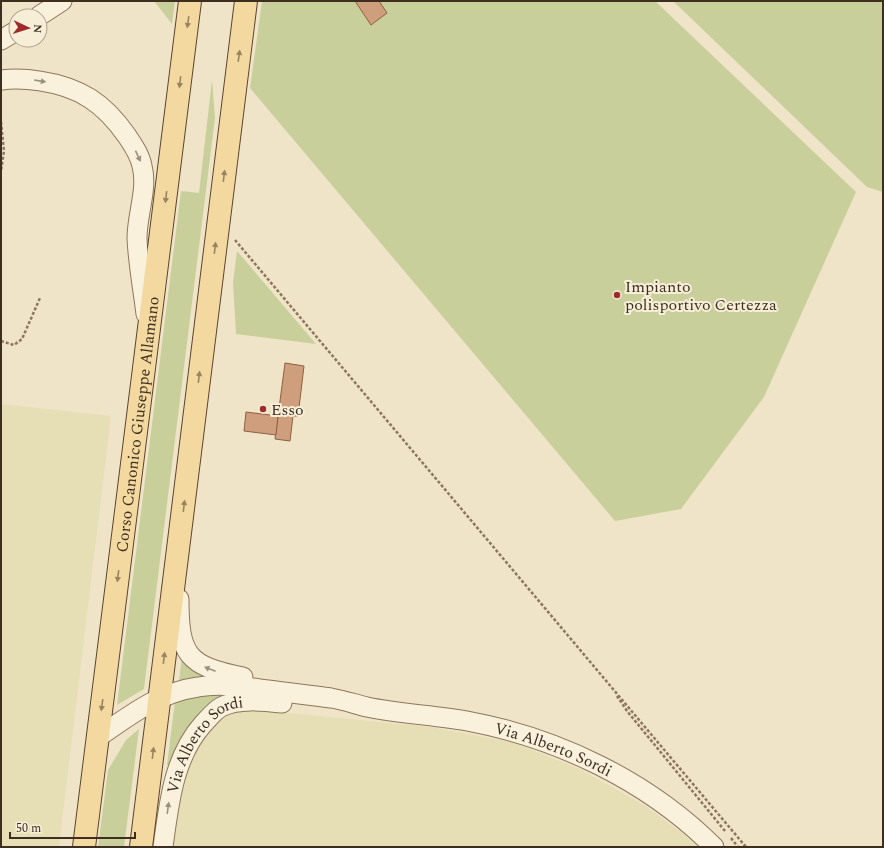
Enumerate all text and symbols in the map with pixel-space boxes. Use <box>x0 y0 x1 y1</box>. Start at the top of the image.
north arrow <box>8 8 48 48</box>
one-way arrow <box>184 16 191 28</box>
text: N <box>29 24 46 34</box>
one-way arrow <box>236 50 242 62</box>
one-way arrow <box>177 76 183 88</box>
one-way arrow <box>34 78 46 84</box>
one-way arrow <box>135 150 141 162</box>
one-way arrow <box>221 170 227 182</box>
one-way arrow <box>163 191 169 203</box>
one-way arrow <box>212 242 219 254</box>
place label: Impianto polisportivo Certezza <box>625 275 777 317</box>
marker: Impianto polisportivo Certezza <box>612 290 622 300</box>
street label: Corso Canonico Giuseppe Allamano <box>110 295 166 554</box>
one-way arrow <box>196 371 202 383</box>
place label: Esso <box>271 398 304 422</box>
marker: Esso <box>258 404 268 414</box>
one-way arrow <box>180 500 187 512</box>
one-way arrow <box>115 570 121 582</box>
one-way arrow <box>161 652 167 664</box>
one-way arrow <box>204 666 216 672</box>
street label: Via Alberto Sordi <box>161 690 245 796</box>
one-way arrow <box>99 699 105 711</box>
street label: Via Alberto Sordi <box>492 716 616 783</box>
one-way arrow <box>149 747 156 759</box>
one-way arrow <box>165 802 171 814</box>
scale bar <box>10 814 135 840</box>
text: 50 m <box>16 819 41 838</box>

